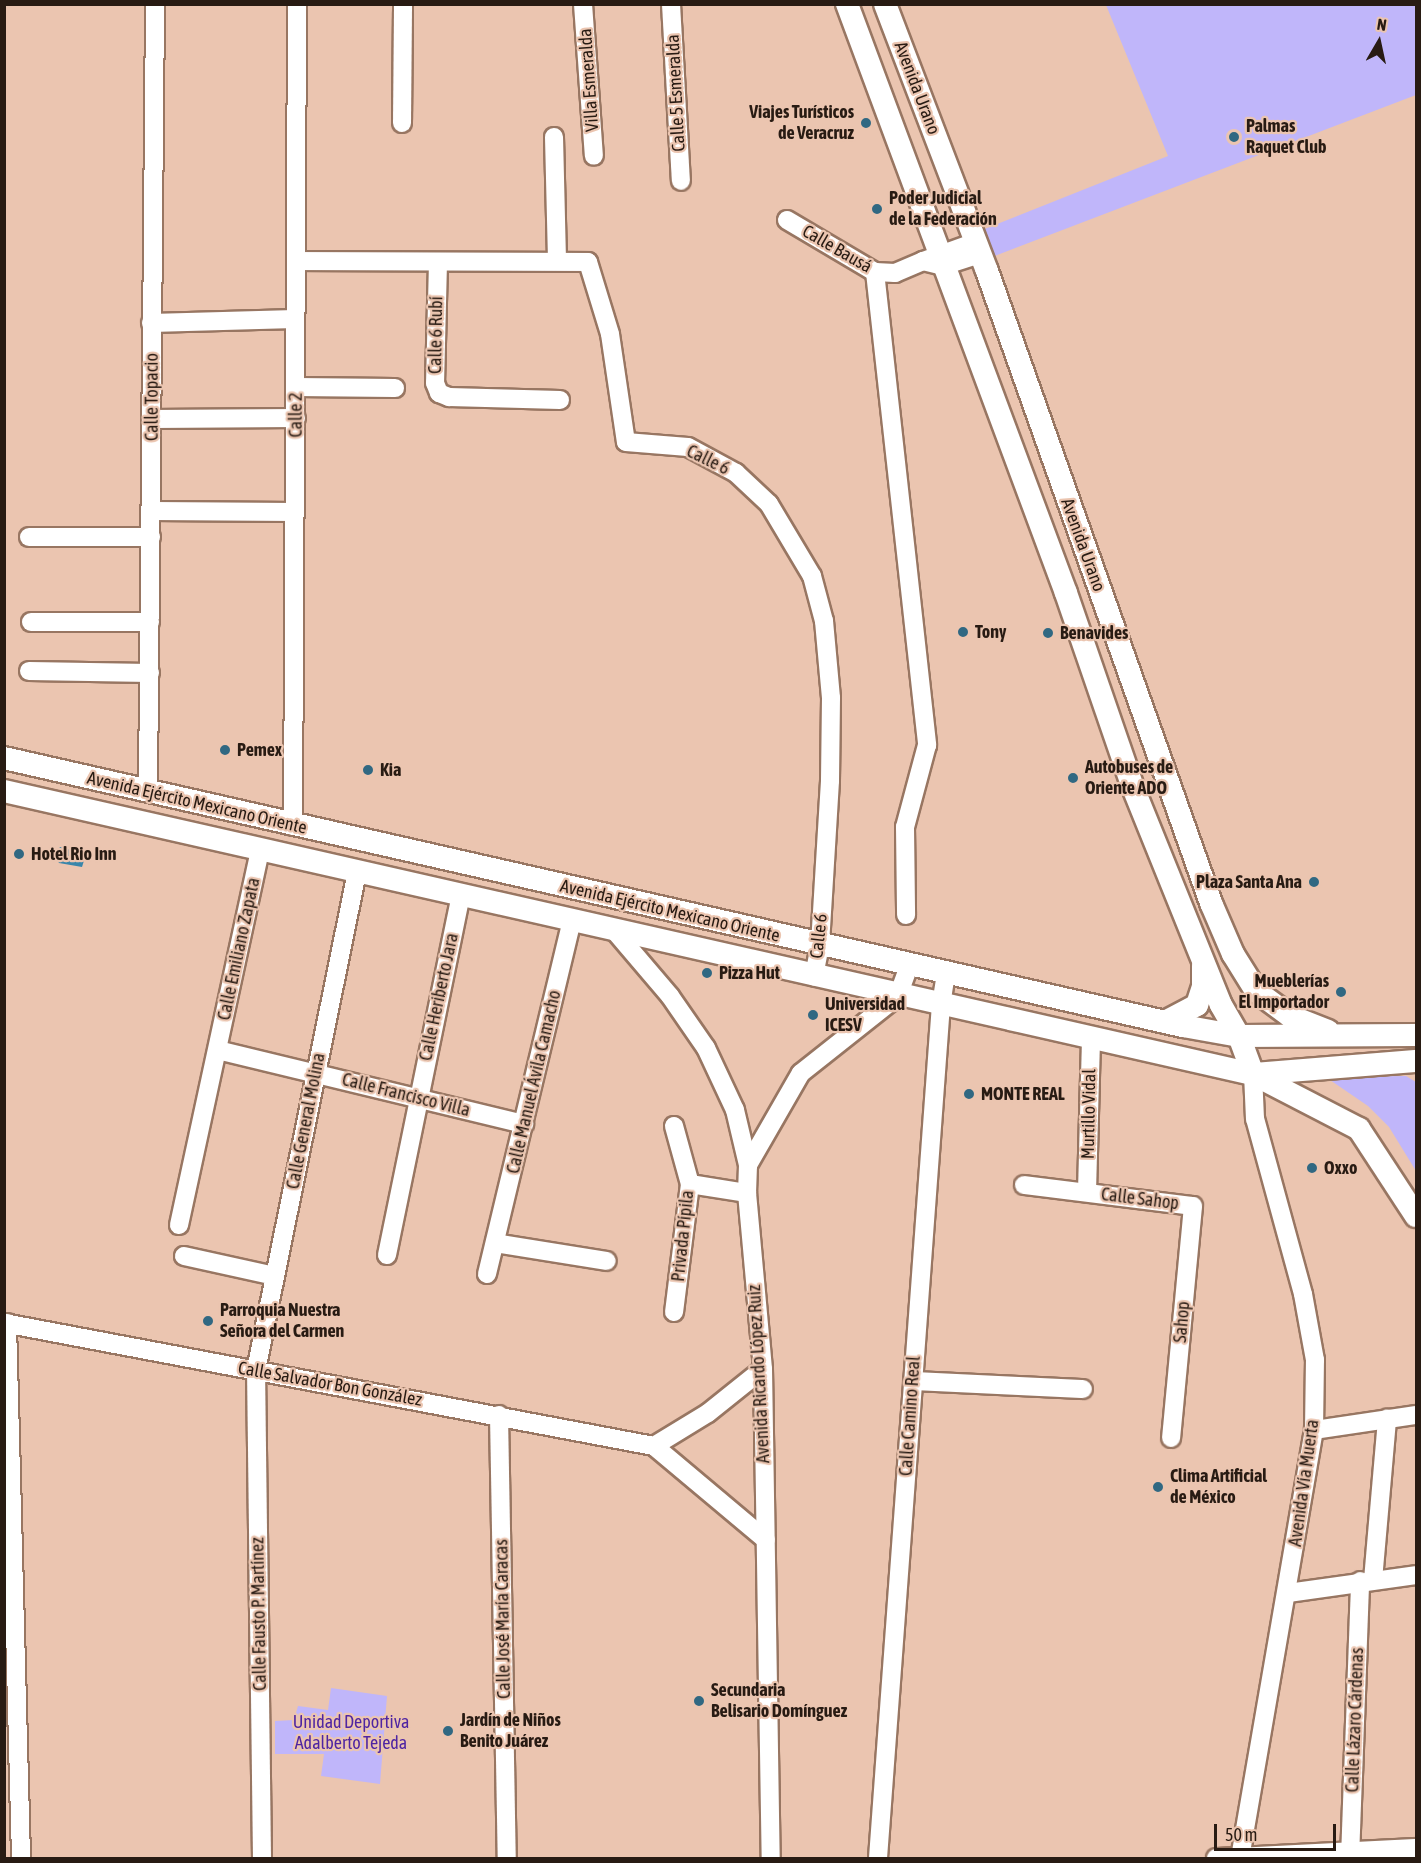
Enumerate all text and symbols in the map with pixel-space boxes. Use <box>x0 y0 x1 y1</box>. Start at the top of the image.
north arrow <box>1349 12 1409 72</box>
text: N <box>1376 15 1388 34</box>
street label: Villa Esmeralda <box>575 28 603 132</box>
street label: Calle 5 Esmeralda <box>662 34 690 152</box>
street label: Avenida Urano <box>889 39 945 137</box>
place label: Viajes Turísticos de Veracruz <box>749 102 854 144</box>
marker: Viajes Turísticos de Veracruz <box>859 116 873 130</box>
place label: Palmas Raquet Club <box>1246 116 1327 158</box>
marker: Palmas Raquet Club <box>1227 130 1241 144</box>
place label: Poder Judicial de la Federación <box>889 188 997 230</box>
marker: Poder Judicial de la Federación <box>870 202 884 216</box>
street label: Calle Bausá <box>798 220 876 278</box>
street label: Calle 6 Rubí <box>425 296 447 374</box>
street label: Calle Topacio <box>141 353 163 441</box>
street label: Calle 2 <box>285 393 307 437</box>
street label: Calle 6 <box>683 440 733 480</box>
street label: Avenida Urano <box>1056 495 1110 595</box>
place label: Tony <box>975 621 1006 643</box>
place label: Benavides <box>1060 622 1128 644</box>
marker: Tony <box>956 625 970 639</box>
marker: Benavides <box>1041 626 1055 640</box>
place label: Pemex <box>237 739 282 761</box>
marker: Pemex <box>218 743 232 757</box>
place label: Autobuses de Oriente ADO <box>1085 757 1173 800</box>
place label: Kia <box>380 759 401 781</box>
marker: Kia <box>361 763 375 777</box>
street label: Avenida Ejército Mexicano Oriente <box>85 767 309 839</box>
marker: Autobuses de Oriente ADO <box>1066 771 1080 785</box>
place label: Hotel Rio Inn <box>31 843 116 865</box>
marker: Hotel Rio Inn <box>12 847 26 861</box>
place label: Plaza Santa Ana <box>1196 871 1302 893</box>
street label: Avenida Ejército Mexicano Oriente <box>558 875 782 947</box>
marker: Plaza Santa Ana <box>1307 875 1321 889</box>
street label: Calle Emiliano Zapata <box>213 876 265 1022</box>
street label: Calle 6 <box>806 913 832 959</box>
street label: Calle Heriberto Jara <box>415 931 463 1063</box>
place label: Pizza Hut <box>719 962 780 984</box>
marker: Pizza Hut <box>700 966 714 980</box>
place label: Mueblerías El Importador <box>1239 971 1329 1014</box>
marker: Mueblerías El Importador <box>1334 985 1348 999</box>
street label: Calle Manuel Ávila Camacho <box>502 988 566 1176</box>
place label: Universidad ICESV <box>825 994 905 1036</box>
marker: Universidad ICESV <box>806 1008 820 1022</box>
street label: Calle General Molina <box>282 1051 330 1191</box>
street label: Calle Francisco Villa <box>340 1069 472 1121</box>
street label: Murtillo Vidal <box>1077 1069 1101 1159</box>
place label: MONTE REAL <box>981 1083 1065 1105</box>
marker: MONTE REAL <box>962 1087 976 1101</box>
place label: Oxxo <box>1324 1157 1357 1179</box>
marker: Oxxo <box>1305 1161 1319 1175</box>
street label: Calle Sahop <box>1100 1184 1180 1214</box>
street label: Privada Pípila <box>667 1189 699 1283</box>
street label: Avenida Ricardo López Ruiz <box>744 1284 774 1464</box>
place label: Parroquia Nuestra Señora del Carmen <box>220 1300 344 1342</box>
street label: Sahop <box>1169 1300 1195 1344</box>
marker: Parroquia Nuestra Señora del Carmen <box>201 1314 215 1328</box>
street label: Calle Camino Real <box>895 1355 925 1477</box>
street label: Calle Salvador Bon González <box>236 1357 424 1411</box>
street label: Avenida Vía Muerta <box>1284 1418 1324 1548</box>
place label: Clima Artificial de México <box>1170 1466 1267 1508</box>
marker: Clima Artificial de México <box>1151 1480 1165 1494</box>
street label: Calle Fausto P. Martínez <box>247 1537 271 1691</box>
street label: Calle José María Caracas <box>491 1539 515 1699</box>
street label: Calle Lázaro Cárdenas <box>1342 1647 1368 1793</box>
place label: Secundaria Belisario Domínguez <box>711 1680 847 1722</box>
marker: Secundaria Belisario Domínguez <box>692 1694 706 1708</box>
place label: Jardín de Niños Benito Juárez <box>460 1710 561 1752</box>
park label: Unidad Deportiva Adalberto Tejeda <box>293 1712 409 1754</box>
marker: Jardín de Niños Benito Juárez <box>441 1724 455 1738</box>
scale bar <box>1217 1812 1338 1850</box>
text: 50 m <box>1225 1824 1257 1845</box>

